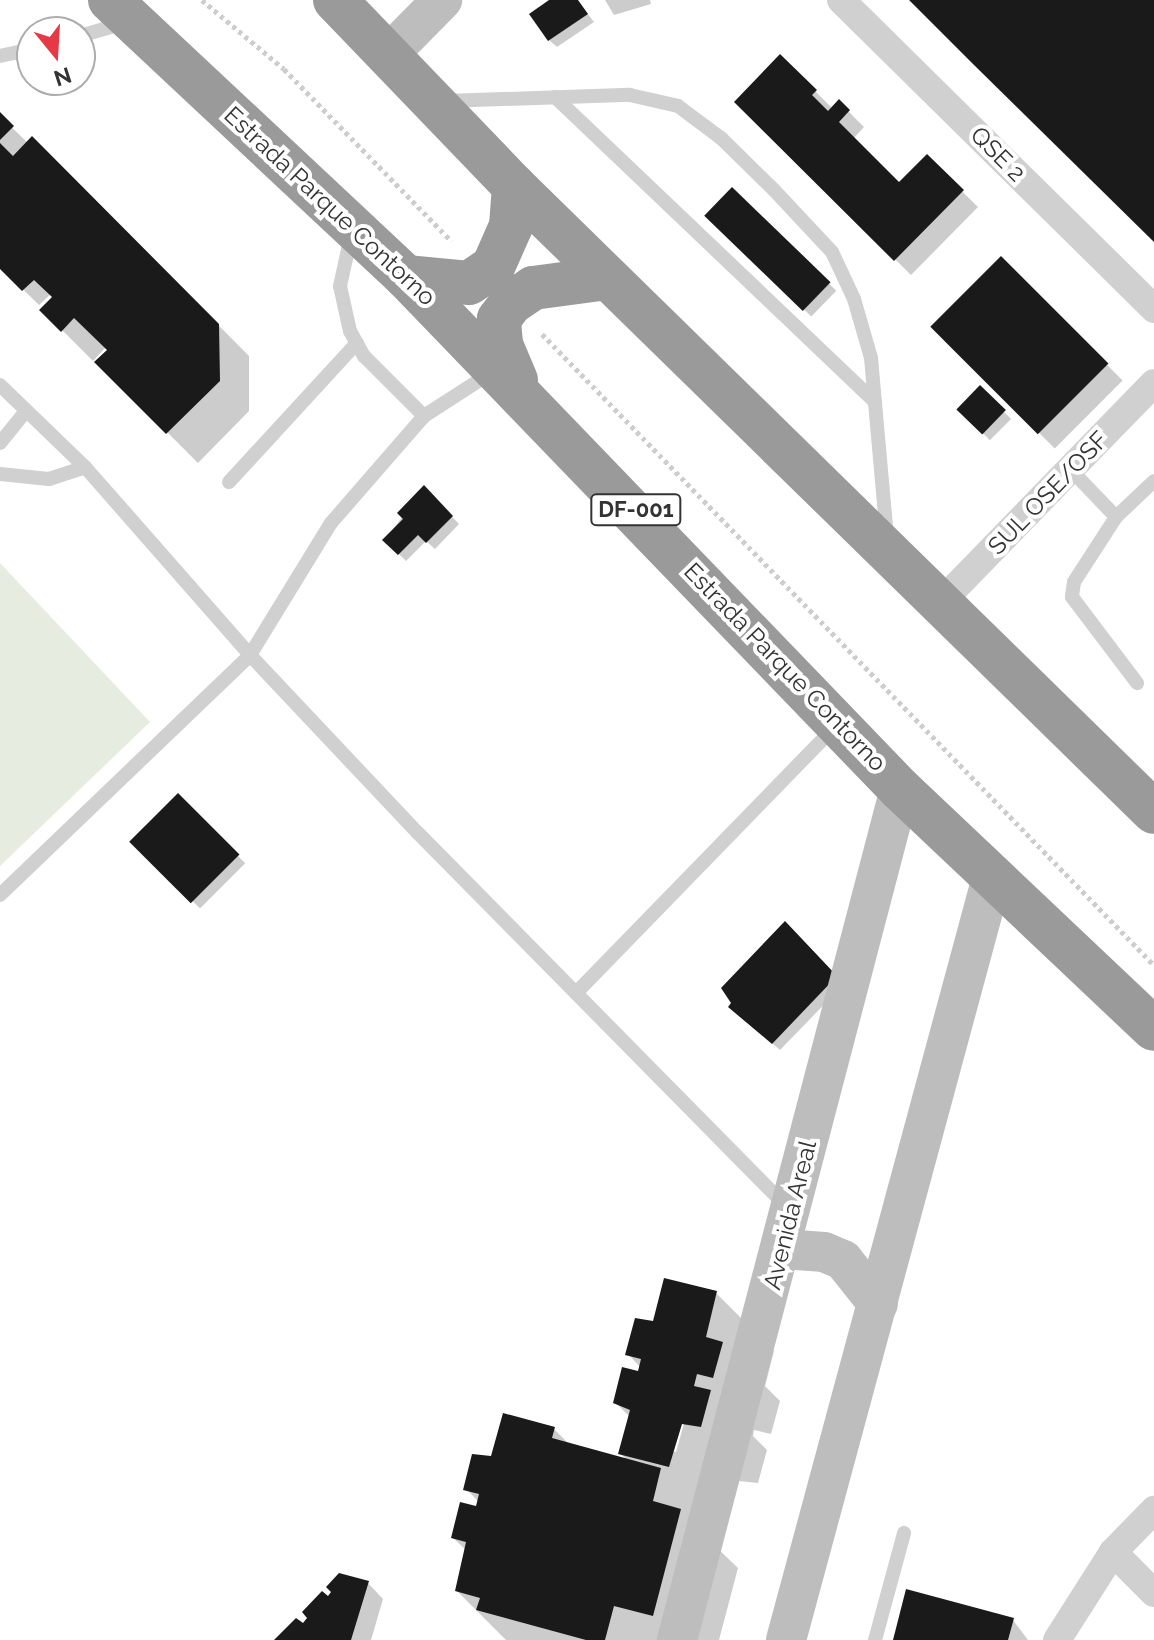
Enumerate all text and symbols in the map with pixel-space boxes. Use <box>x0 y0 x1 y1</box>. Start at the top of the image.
north arrow <box>16 16 96 96</box>
text: N <box>51 62 75 92</box>
street label: Estrada Parque Contorno <box>218 101 442 311</box>
street label: QSE 2 <box>965 121 1031 187</box>
street label: SUL OSE/OSF <box>982 425 1114 561</box>
road number: DF-001 <box>590 492 682 528</box>
street label: Estrada Parque Contorno <box>678 557 892 777</box>
street label: Avenida Areal <box>757 1137 823 1293</box>

